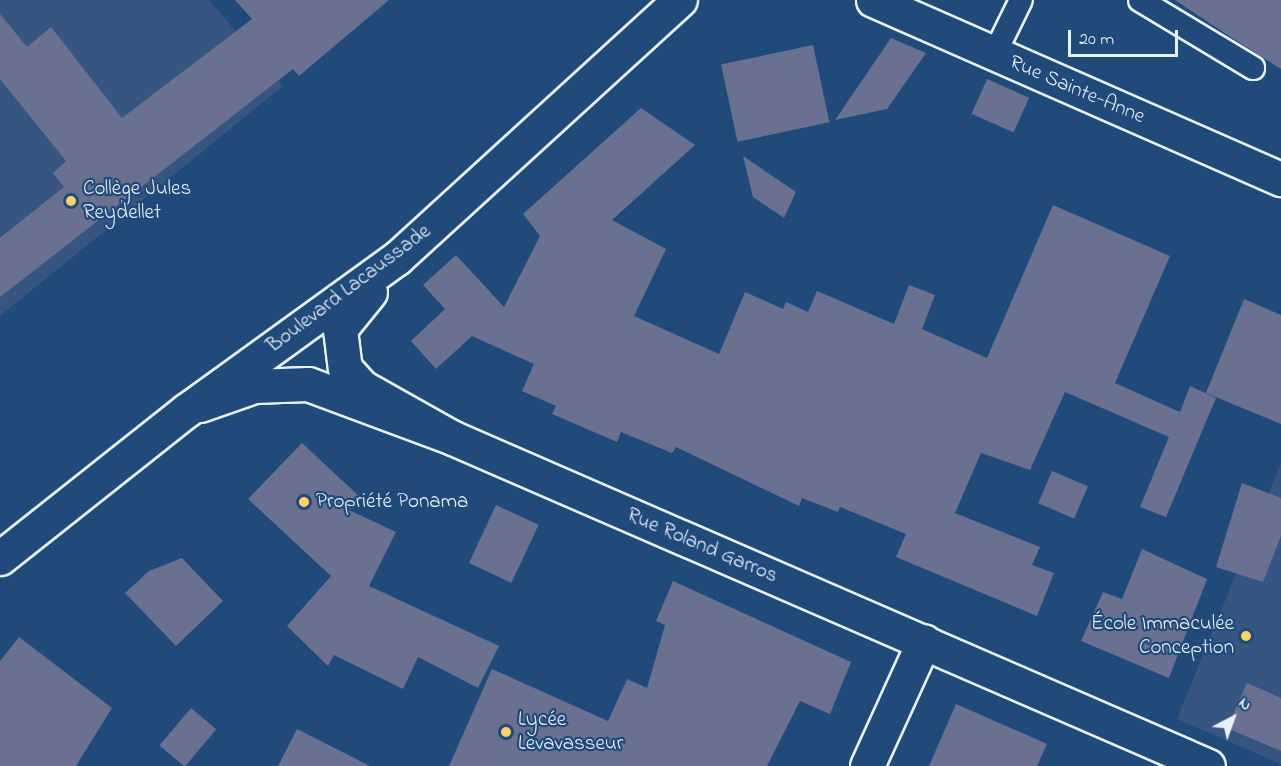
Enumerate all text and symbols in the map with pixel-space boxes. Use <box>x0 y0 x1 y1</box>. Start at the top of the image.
scale bar <box>1071 18 1180 56</box>
text: 20 m <box>1079 27 1114 53</box>
street label: Rue Sainte-Anne <box>1006 50 1148 130</box>
place label: Collège Jules Reydellet <box>83 176 191 226</box>
marker: Collège Jules Reydellet <box>64 194 78 208</box>
street label: Boulevard Lacaussade <box>262 219 436 359</box>
place label: Propriété Ponama <box>316 489 468 515</box>
marker: Propriété Ponama <box>297 495 311 509</box>
street label: Rue Roland Garros <box>623 503 781 589</box>
place label: École Immaculée Conception <box>1091 611 1234 661</box>
marker: École Immaculée Conception <box>1239 629 1253 643</box>
north arrow <box>1203 688 1263 748</box>
text: N <box>1233 692 1257 717</box>
place label: Lycée Levavasseur <box>518 707 623 757</box>
marker: Lycée Levavasseur <box>499 725 513 739</box>

